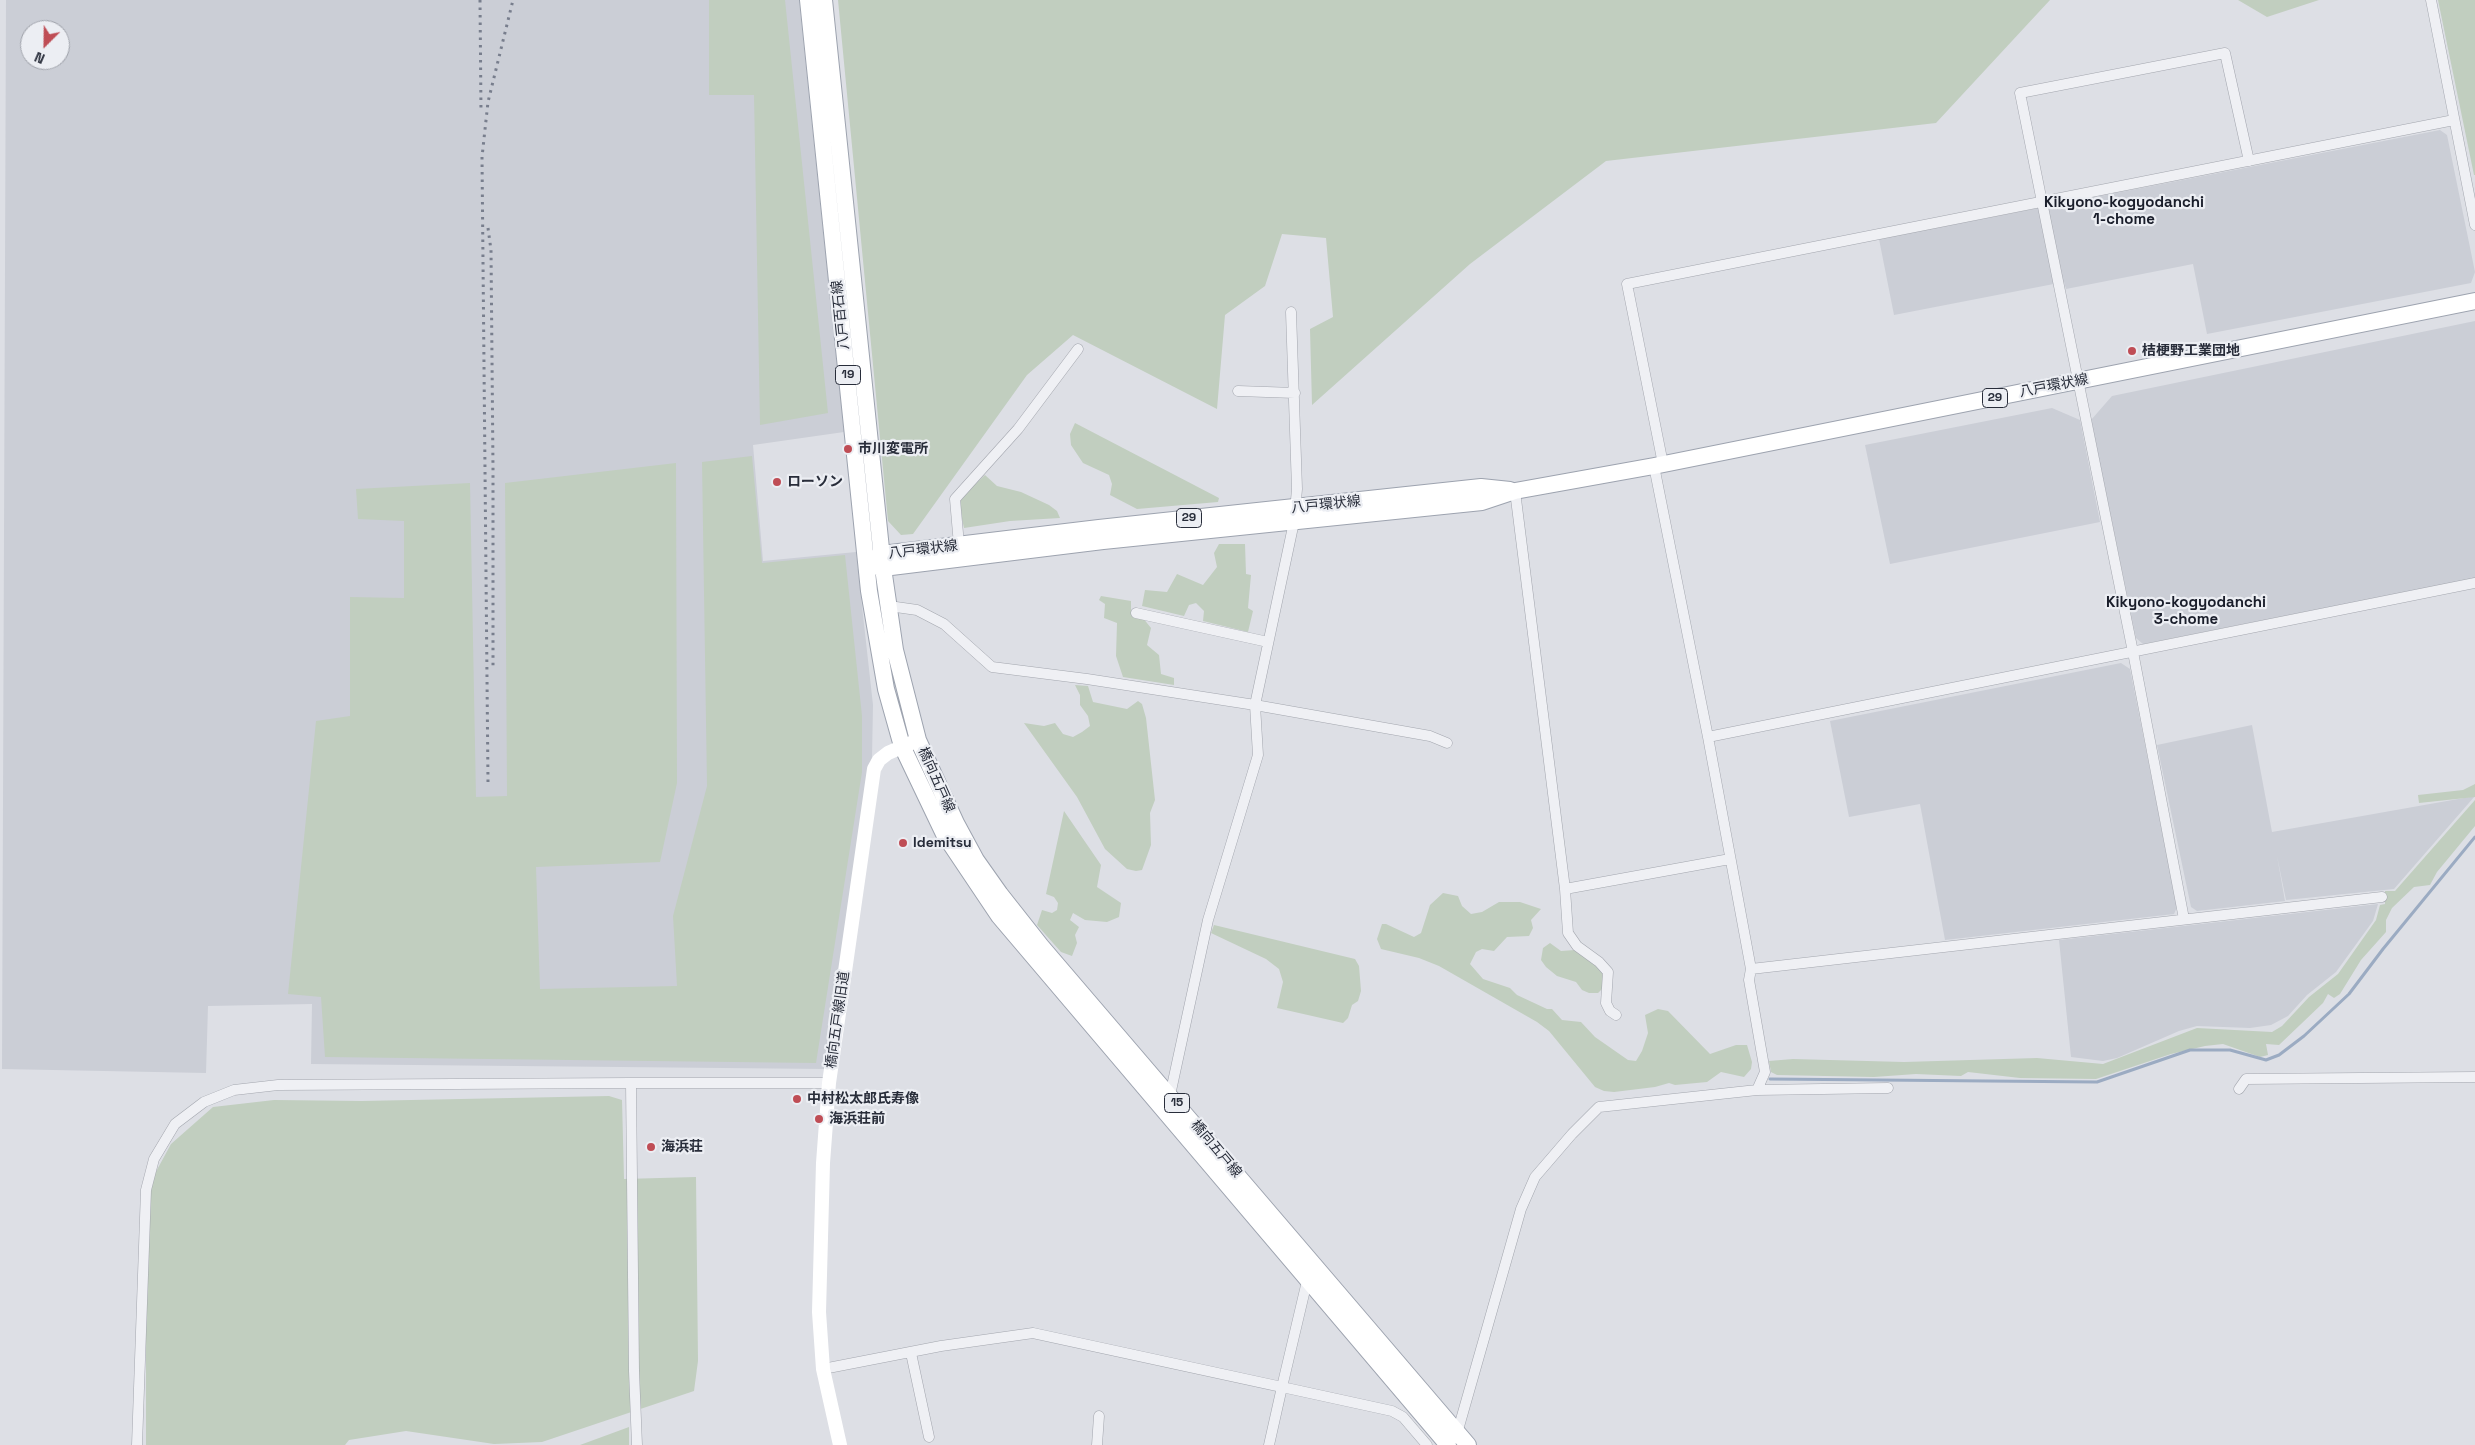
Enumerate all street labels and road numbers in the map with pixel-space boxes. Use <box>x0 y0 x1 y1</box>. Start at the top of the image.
street label: 八戸百石線 <box>829 279 853 351</box>
road number: 19 <box>836 366 860 384</box>
street label: 八戸環状線 <box>2018 371 2090 401</box>
road number: 29 <box>1982 388 2008 408</box>
street label: 八戸環状線 <box>1290 493 1362 517</box>
road number: 29 <box>1176 508 1202 528</box>
street label: 八戸環状線 <box>887 537 959 563</box>
street label: 橋向五戸線 <box>914 745 958 815</box>
street label: 橋向五戸線旧道 <box>823 970 853 1070</box>
road number: 15 <box>1164 1094 1190 1112</box>
street label: 橋向五戸線 <box>1187 1117 1245 1181</box>

